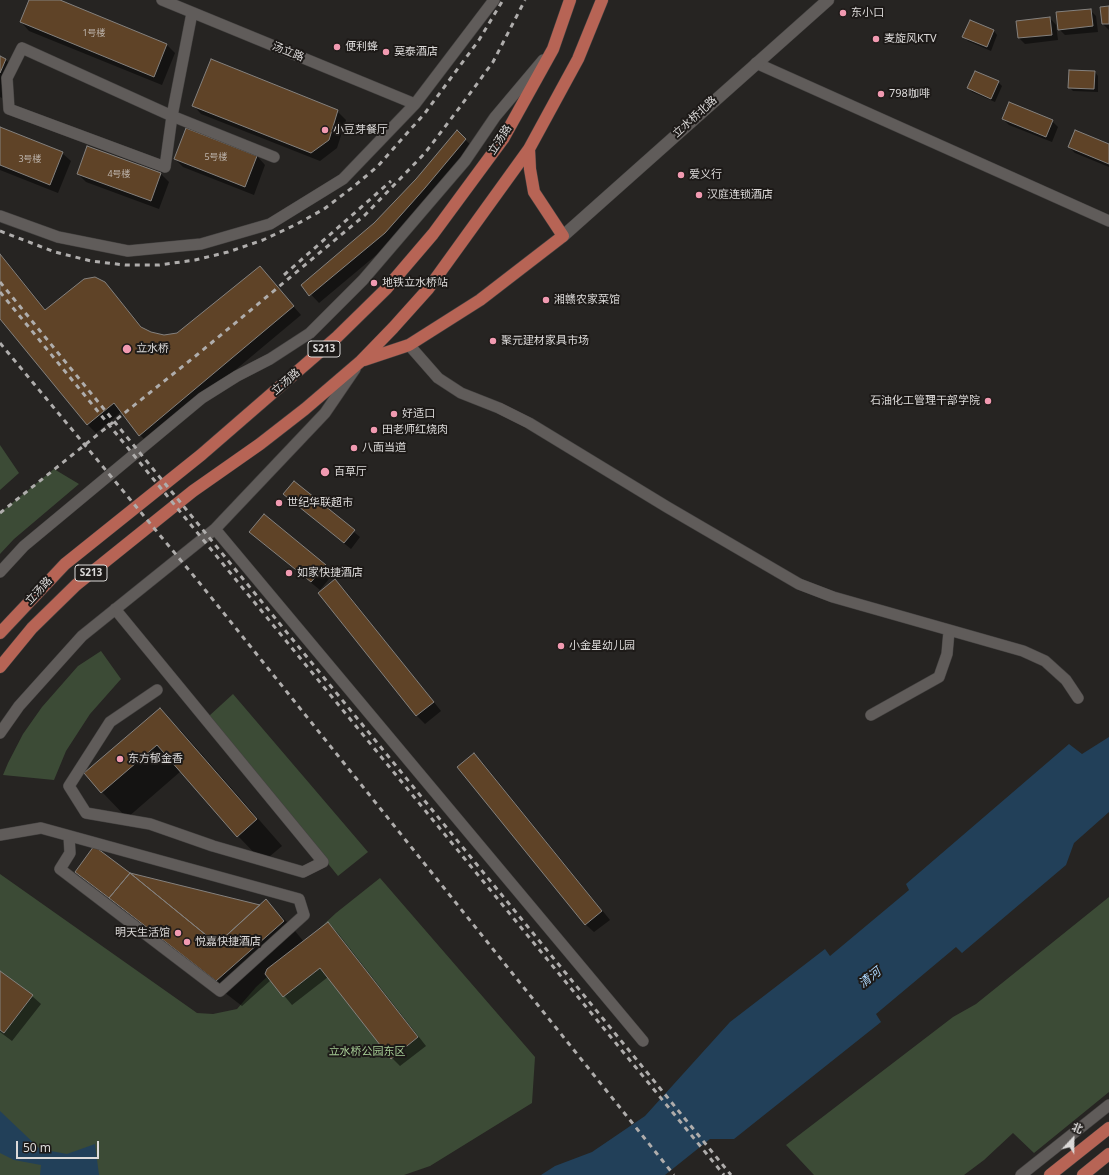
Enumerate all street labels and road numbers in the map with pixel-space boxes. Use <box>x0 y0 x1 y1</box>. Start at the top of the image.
street label: 汤立路 <box>270 40 306 64</box>
street label: 立水桥北路 <box>670 94 720 140</box>
street label: 立汤路 <box>485 123 515 157</box>
road number: S213 <box>308 341 340 357</box>
street label: 立汤路 <box>269 366 303 398</box>
road number: S213 <box>75 565 107 581</box>
street label: 立汤路 <box>23 574 55 608</box>

